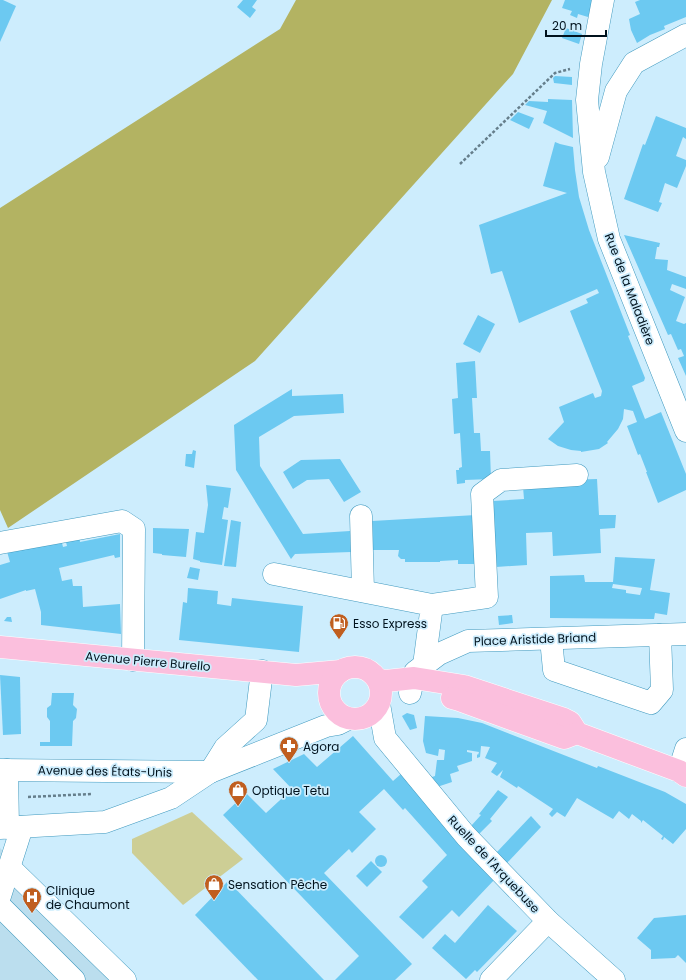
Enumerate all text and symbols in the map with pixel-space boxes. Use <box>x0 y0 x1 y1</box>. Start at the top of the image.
scale bar <box>546 12 606 38</box>
text: 20 m <box>552 17 582 34</box>
street label: Rue de la Maladière <box>601 231 659 347</box>
fuel station icon: Esso Express <box>328 612 350 640</box>
place label: Esso Express <box>353 615 427 632</box>
street label: Place Aristide Briand <box>473 628 597 650</box>
street label: Avenue Pierre Burello <box>85 647 212 675</box>
pharmacy icon: Agora <box>278 735 300 763</box>
place label: Agora <box>303 738 339 755</box>
street label: Avenue des États-Unis <box>38 761 172 781</box>
shop icon: Optique Tetu <box>227 779 249 807</box>
place label: Optique Tetu <box>252 782 329 799</box>
street label: Ruelle de l'Arquebuse <box>444 811 544 917</box>
shop icon: Sensation Pêche <box>203 873 225 901</box>
place label: Sensation Pêche <box>228 876 327 893</box>
place label: Clinique de Chaumont <box>46 882 130 913</box>
hospital icon: Clinique de Chaumont <box>21 886 43 914</box>

